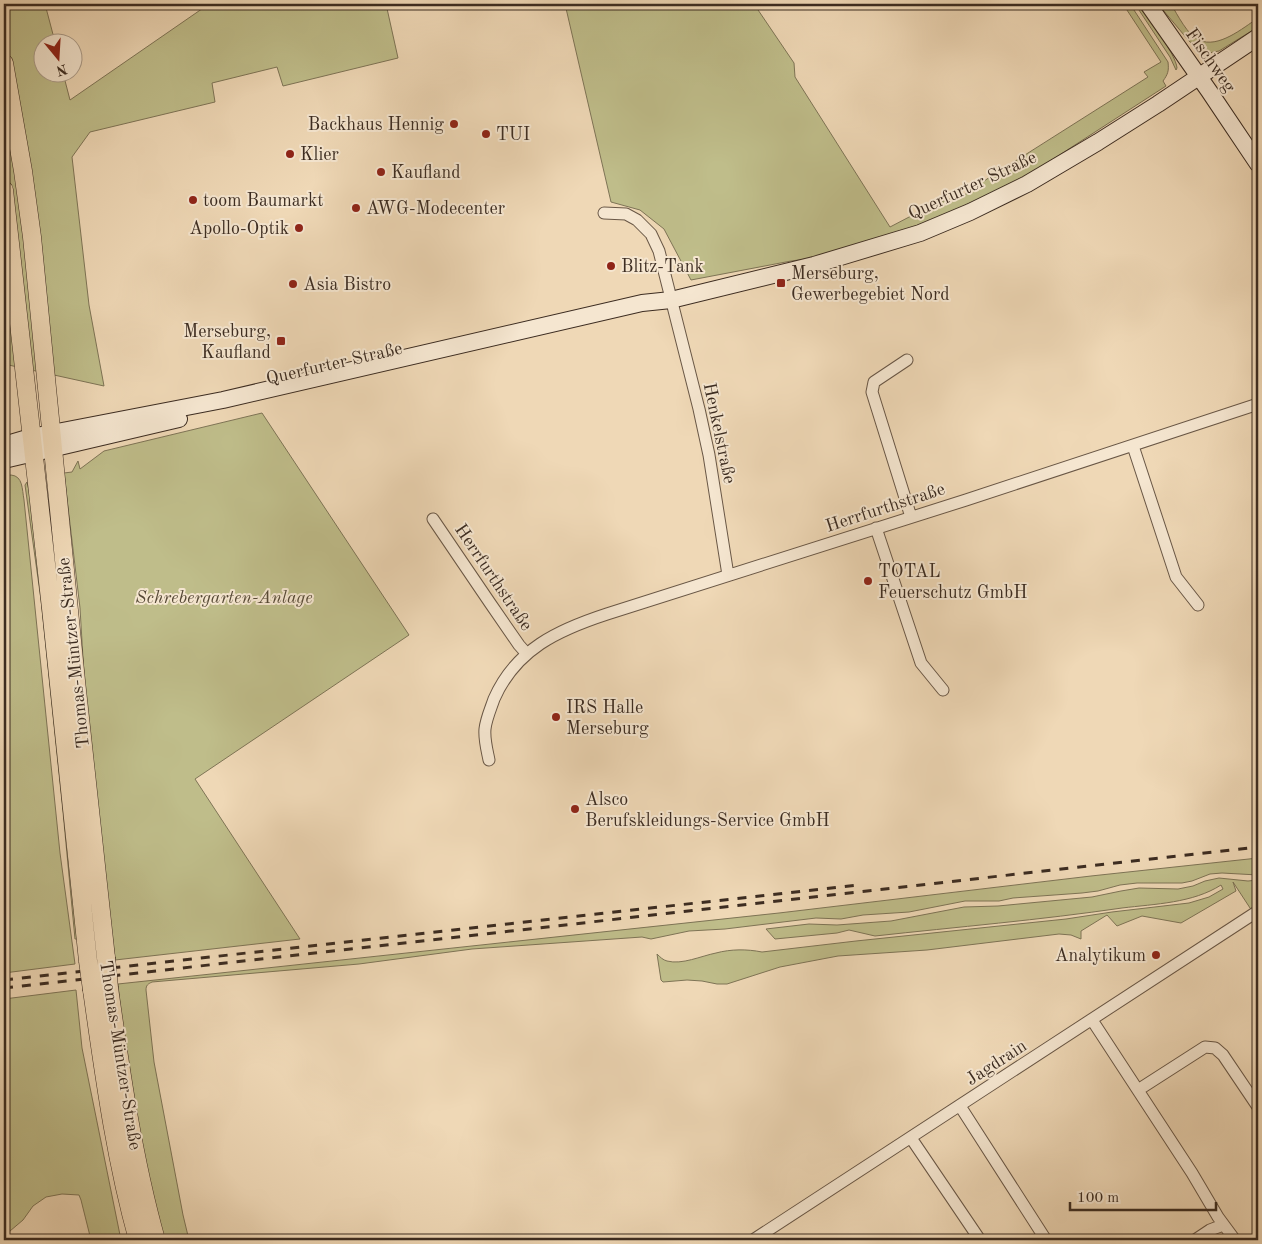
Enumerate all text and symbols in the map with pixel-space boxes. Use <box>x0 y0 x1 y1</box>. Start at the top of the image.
street label: Fischweg <box>1182 25 1239 96</box>
north arrow <box>32 32 82 82</box>
text: N <box>54 61 69 78</box>
place label: Backhaus Hennig <box>308 116 444 134</box>
marker: Backhaus Hennig <box>448 118 460 130</box>
place label: TUI <box>496 126 530 144</box>
marker: TUI <box>480 128 492 140</box>
place label: Klier <box>300 146 340 164</box>
marker: Klier <box>284 148 296 160</box>
street label: Querfurter Straße <box>905 148 1039 223</box>
place label: Kaufland <box>391 164 461 182</box>
marker: Kaufland <box>375 166 387 178</box>
place label: toom Baumarkt <box>203 192 324 210</box>
marker: toom Baumarkt <box>187 194 199 206</box>
place label: AWG-Modecenter <box>366 200 506 218</box>
marker: AWG-Modecenter <box>350 202 362 214</box>
place label: Apollo-Optik <box>189 220 289 238</box>
marker: Apollo-Optik <box>293 222 305 234</box>
place label: Blitz-Tank <box>621 258 704 276</box>
marker: Blitz-Tank <box>605 260 617 272</box>
place label: Merseburg, Gewerbegebiet Nord <box>791 265 950 304</box>
place label: Asia Bistro <box>303 276 391 294</box>
marker: Merseburg, Gewerbegebiet Nord <box>775 277 787 289</box>
marker: Asia Bistro <box>287 278 299 290</box>
place label: Merseburg, Kaufland <box>183 323 271 362</box>
marker: Merseburg, Kaufland <box>275 335 287 347</box>
street label: Querfurter Straße <box>264 340 404 388</box>
street label: Henkelstraße <box>700 381 739 485</box>
street label: Herrfurthstraße <box>823 480 947 536</box>
street label: Herrfurthstraße <box>451 521 535 634</box>
street label: Thomas-Müntzer-Straße <box>55 557 93 749</box>
place label: TOTAL Feuerschutz GmbH <box>878 563 1027 602</box>
marker: TOTAL Feuerschutz GmbH <box>862 575 874 587</box>
park label: Schrebergarten-Anlage <box>135 589 313 607</box>
place label: IRS Halle Merseburg <box>566 699 649 738</box>
marker: IRS Halle Merseburg <box>550 711 562 723</box>
place label: Alsco Berufskleidungs-Service GmbH <box>585 791 830 830</box>
marker: Alsco Berufskleidungs-Service GmbH <box>569 803 581 815</box>
place label: Analytikum <box>1055 947 1146 965</box>
marker: Analytikum <box>1150 949 1162 961</box>
street label: Thomas-Müntzer-Straße <box>96 959 144 1151</box>
street label: Jagdrain <box>963 1036 1030 1089</box>
scale bar <box>1070 1179 1216 1211</box>
text: 100 m <box>1077 1191 1119 1206</box>

